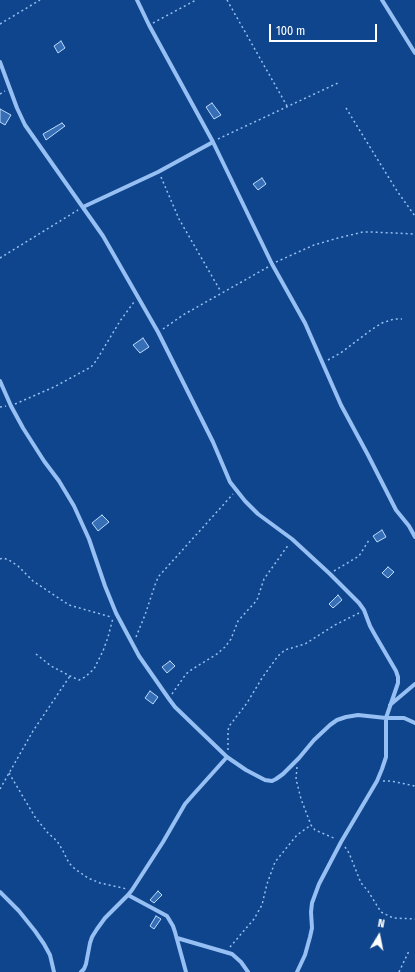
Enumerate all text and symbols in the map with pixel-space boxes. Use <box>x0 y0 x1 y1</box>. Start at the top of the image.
scale bar <box>271 16 379 42</box>
text: 100 m <box>276 24 305 38</box>
north arrow <box>359 916 399 956</box>
text: N <box>377 917 386 931</box>

